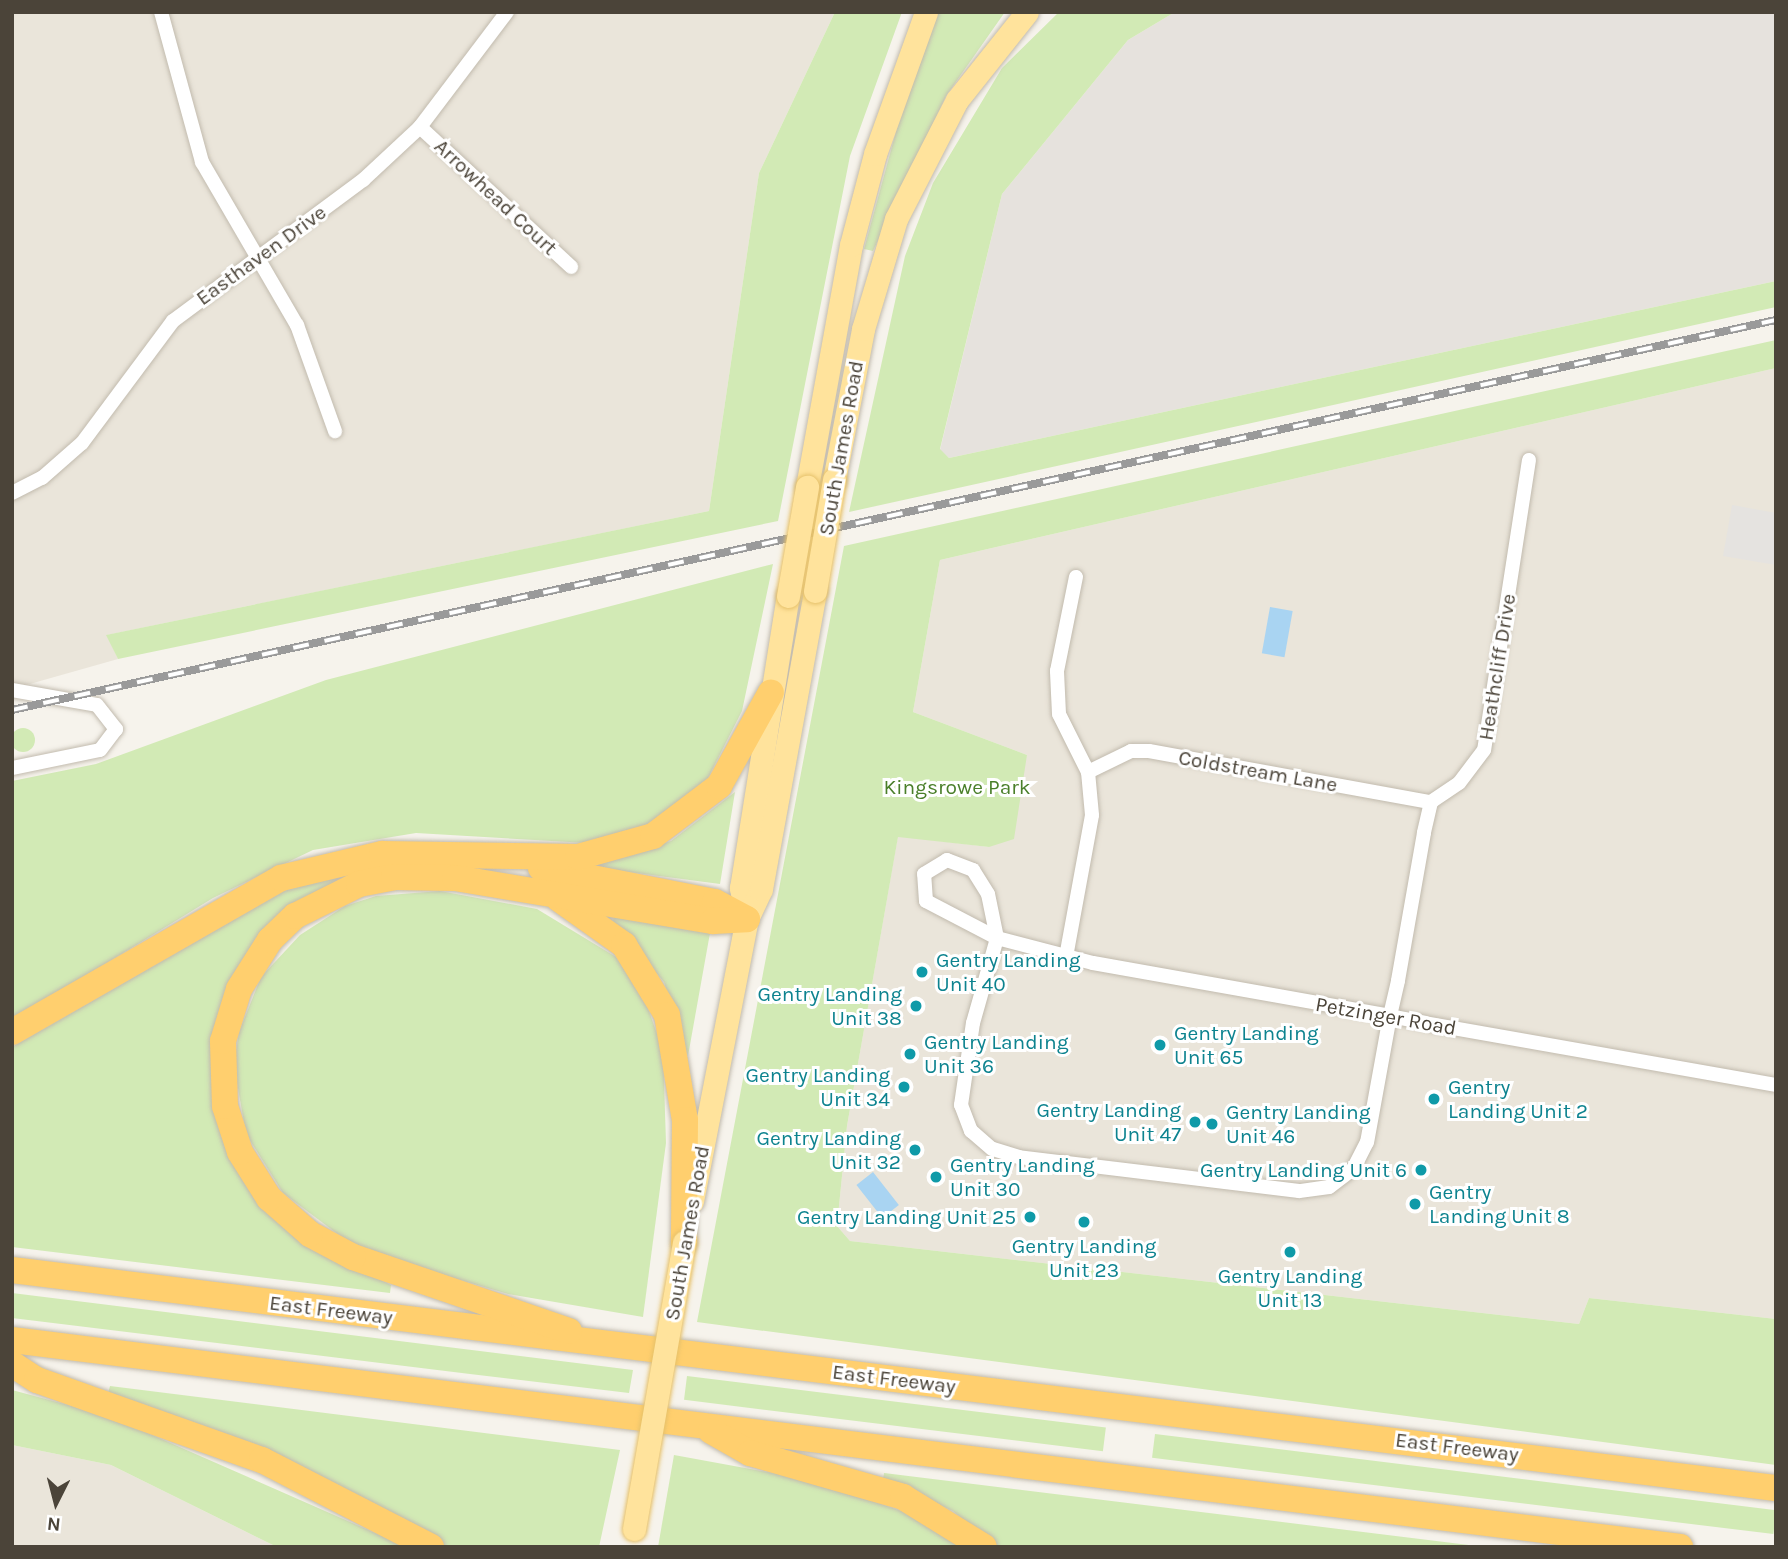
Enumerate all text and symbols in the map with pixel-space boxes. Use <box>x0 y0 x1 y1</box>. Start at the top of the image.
street label: Arrowhead Court <box>429 134 563 260</box>
street label: Easthaven Drive <box>191 199 331 311</box>
street label: South James Road <box>813 359 869 537</box>
street label: Heathcliff Drive <box>1473 592 1521 742</box>
street label: Coldstream Lane <box>1177 745 1339 797</box>
park label: Kingsrowe Park <box>883 774 1031 800</box>
place label: Gentry Landing Unit 40 <box>936 947 1081 997</box>
marker: Gentry Landing Unit 40 <box>914 964 930 980</box>
place label: Gentry Landing Unit 38 <box>757 981 902 1031</box>
street label: Petzinger Road <box>1314 991 1458 1041</box>
marker: Gentry Landing Unit 38 <box>908 998 924 1014</box>
place label: Gentry Landing Unit 65 <box>1174 1020 1319 1070</box>
place label: Gentry Landing Unit 36 <box>924 1029 1069 1079</box>
marker: Gentry Landing Unit 65 <box>1152 1037 1168 1053</box>
marker: Gentry Landing Unit 36 <box>902 1046 918 1062</box>
place label: Gentry Landing Unit 34 <box>745 1062 890 1112</box>
place label: Gentry Landing Unit 2 <box>1448 1074 1588 1124</box>
marker: Gentry Landing Unit 34 <box>896 1079 912 1095</box>
marker: Gentry Landing Unit 2 <box>1426 1091 1442 1107</box>
place label: Gentry Landing Unit 47 <box>1036 1097 1181 1147</box>
place label: Gentry Landing Unit 46 <box>1226 1099 1371 1149</box>
marker: Gentry Landing Unit 47 <box>1187 1114 1203 1130</box>
marker: Gentry Landing Unit 46 <box>1204 1116 1220 1132</box>
place label: Gentry Landing Unit 32 <box>756 1125 901 1175</box>
marker: Gentry Landing Unit 32 <box>907 1142 923 1158</box>
street label: South James Road <box>659 1144 715 1322</box>
place label: Gentry Landing Unit 30 <box>950 1152 1095 1202</box>
place label: Gentry Landing Unit 6 <box>1200 1157 1407 1183</box>
marker: Gentry Landing Unit 6 <box>1413 1162 1429 1178</box>
marker: Gentry Landing Unit 30 <box>928 1169 944 1185</box>
place label: Gentry Landing Unit 8 <box>1429 1179 1570 1229</box>
marker: Gentry Landing Unit 8 <box>1407 1196 1423 1212</box>
place label: Gentry Landing Unit 25 <box>797 1204 1016 1230</box>
marker: Gentry Landing Unit 25 <box>1022 1209 1038 1225</box>
marker: Gentry Landing Unit 23 <box>1076 1214 1092 1230</box>
place label: Gentry Landing Unit 23 <box>1012 1233 1156 1283</box>
marker: Gentry Landing Unit 13 <box>1282 1244 1298 1260</box>
place label: Gentry Landing Unit 13 <box>1218 1263 1362 1313</box>
street label: East Freeway <box>268 1290 394 1330</box>
street label: East Freeway <box>831 1359 957 1399</box>
street label: East Freeway <box>1394 1427 1520 1467</box>
north arrow <box>21 1468 91 1538</box>
text: N <box>46 1512 62 1536</box>

